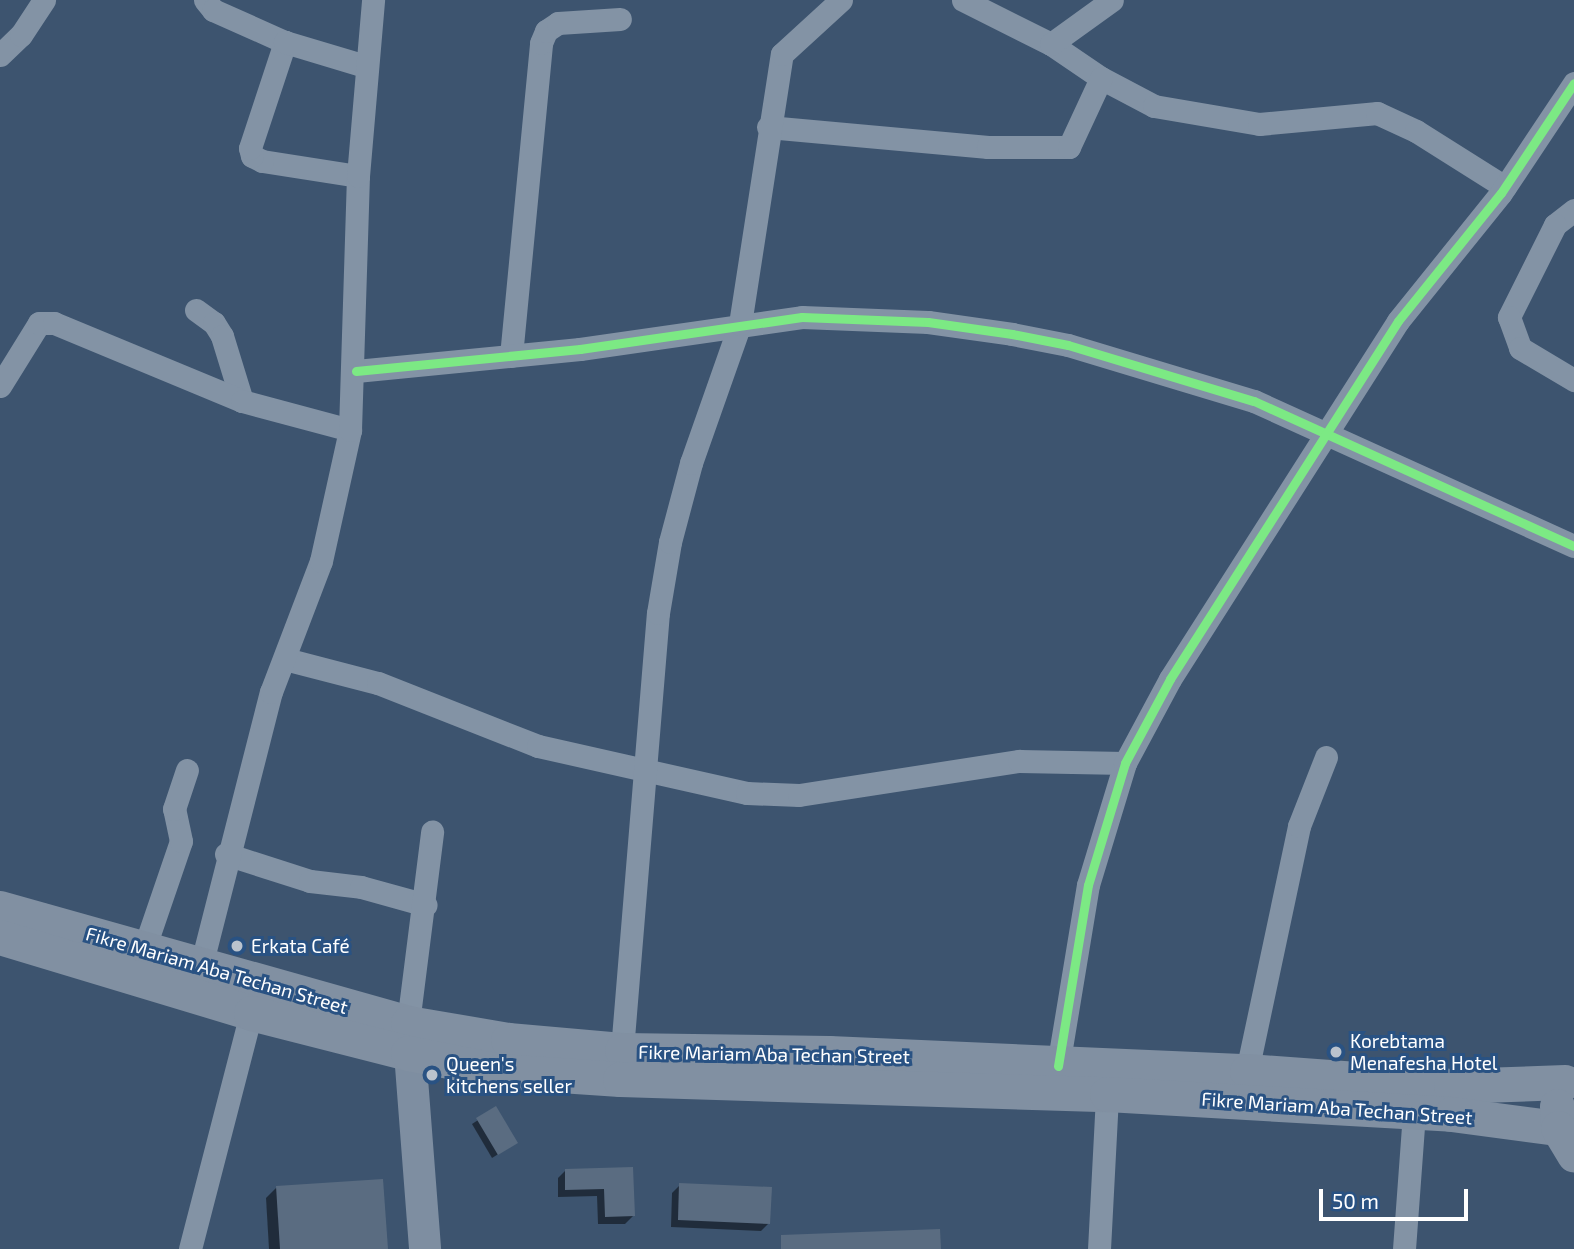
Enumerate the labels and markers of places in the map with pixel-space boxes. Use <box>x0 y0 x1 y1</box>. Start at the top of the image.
place label: Erkata Café <box>251 935 350 957</box>
marker: Erkata Café <box>229 938 245 954</box>
place label: Korebtama Menafesha Hotel <box>1350 1030 1498 1074</box>
marker: Korebtama Menafesha Hotel <box>1328 1044 1344 1060</box>
place label: Queen's kitchens seller <box>446 1053 572 1097</box>
marker: Queen's kitchens seller <box>424 1067 440 1083</box>

